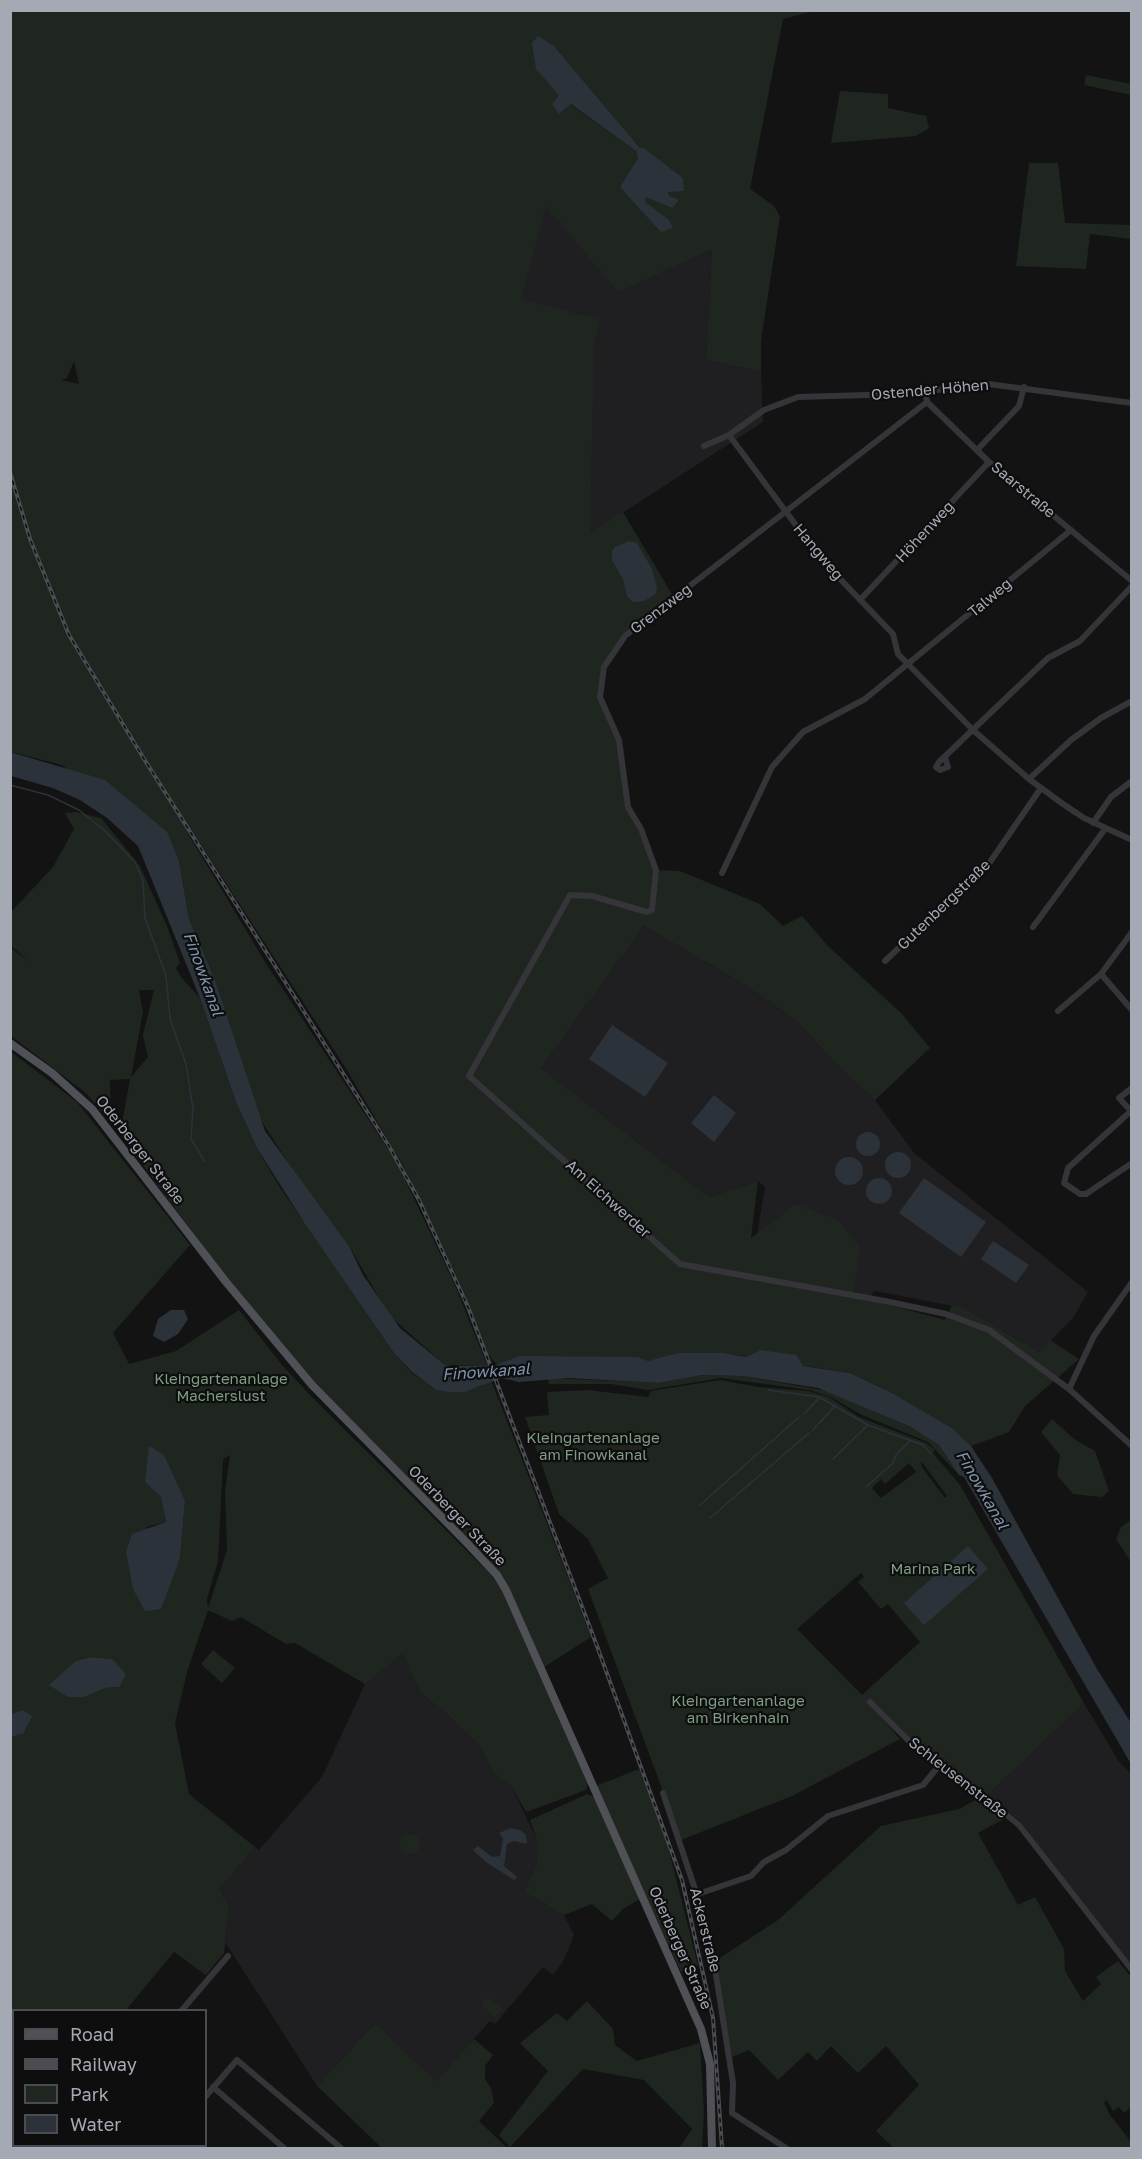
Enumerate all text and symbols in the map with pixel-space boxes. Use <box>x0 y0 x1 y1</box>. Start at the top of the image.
street label: Ostender Höhen <box>870 376 990 404</box>
street label: Saarstraße <box>987 458 1059 522</box>
street label: Höhenweg <box>892 498 958 566</box>
street label: Hangweg <box>789 520 847 584</box>
street label: Talweg <box>965 575 1015 621</box>
street label: Grenzweg <box>627 580 695 638</box>
street label: Gutenbergstraße <box>894 856 994 954</box>
water label: Finowkanal <box>179 929 227 1019</box>
street label: Oderberger Straße <box>92 1092 188 1208</box>
street label: Am Eichwerder <box>562 1156 654 1242</box>
water label: Finowkanal <box>441 1359 531 1385</box>
park label: Kleingartenanlage Macherslust <box>154 1370 288 1405</box>
park label: Kleingartenanlage am Finowkanal <box>526 1429 660 1464</box>
water label: Finowkanal <box>952 1447 1012 1533</box>
street label: Oderberger Straße <box>404 1462 510 1570</box>
park label: Marina Park <box>890 1560 976 1578</box>
park label: Kleingartenanlage am Birkenhain <box>671 1692 805 1727</box>
street label: Schleusenstraße <box>905 1734 1011 1822</box>
street label: Oderberger Straße <box>645 1884 715 2012</box>
street label: Ackerstraße <box>686 1886 724 1974</box>
legend <box>12 2009 207 2147</box>
text: Road <box>70 2023 114 2045</box>
text: Railway <box>70 2053 137 2075</box>
text: Park <box>70 2083 109 2105</box>
text: Water <box>70 2113 121 2135</box>

